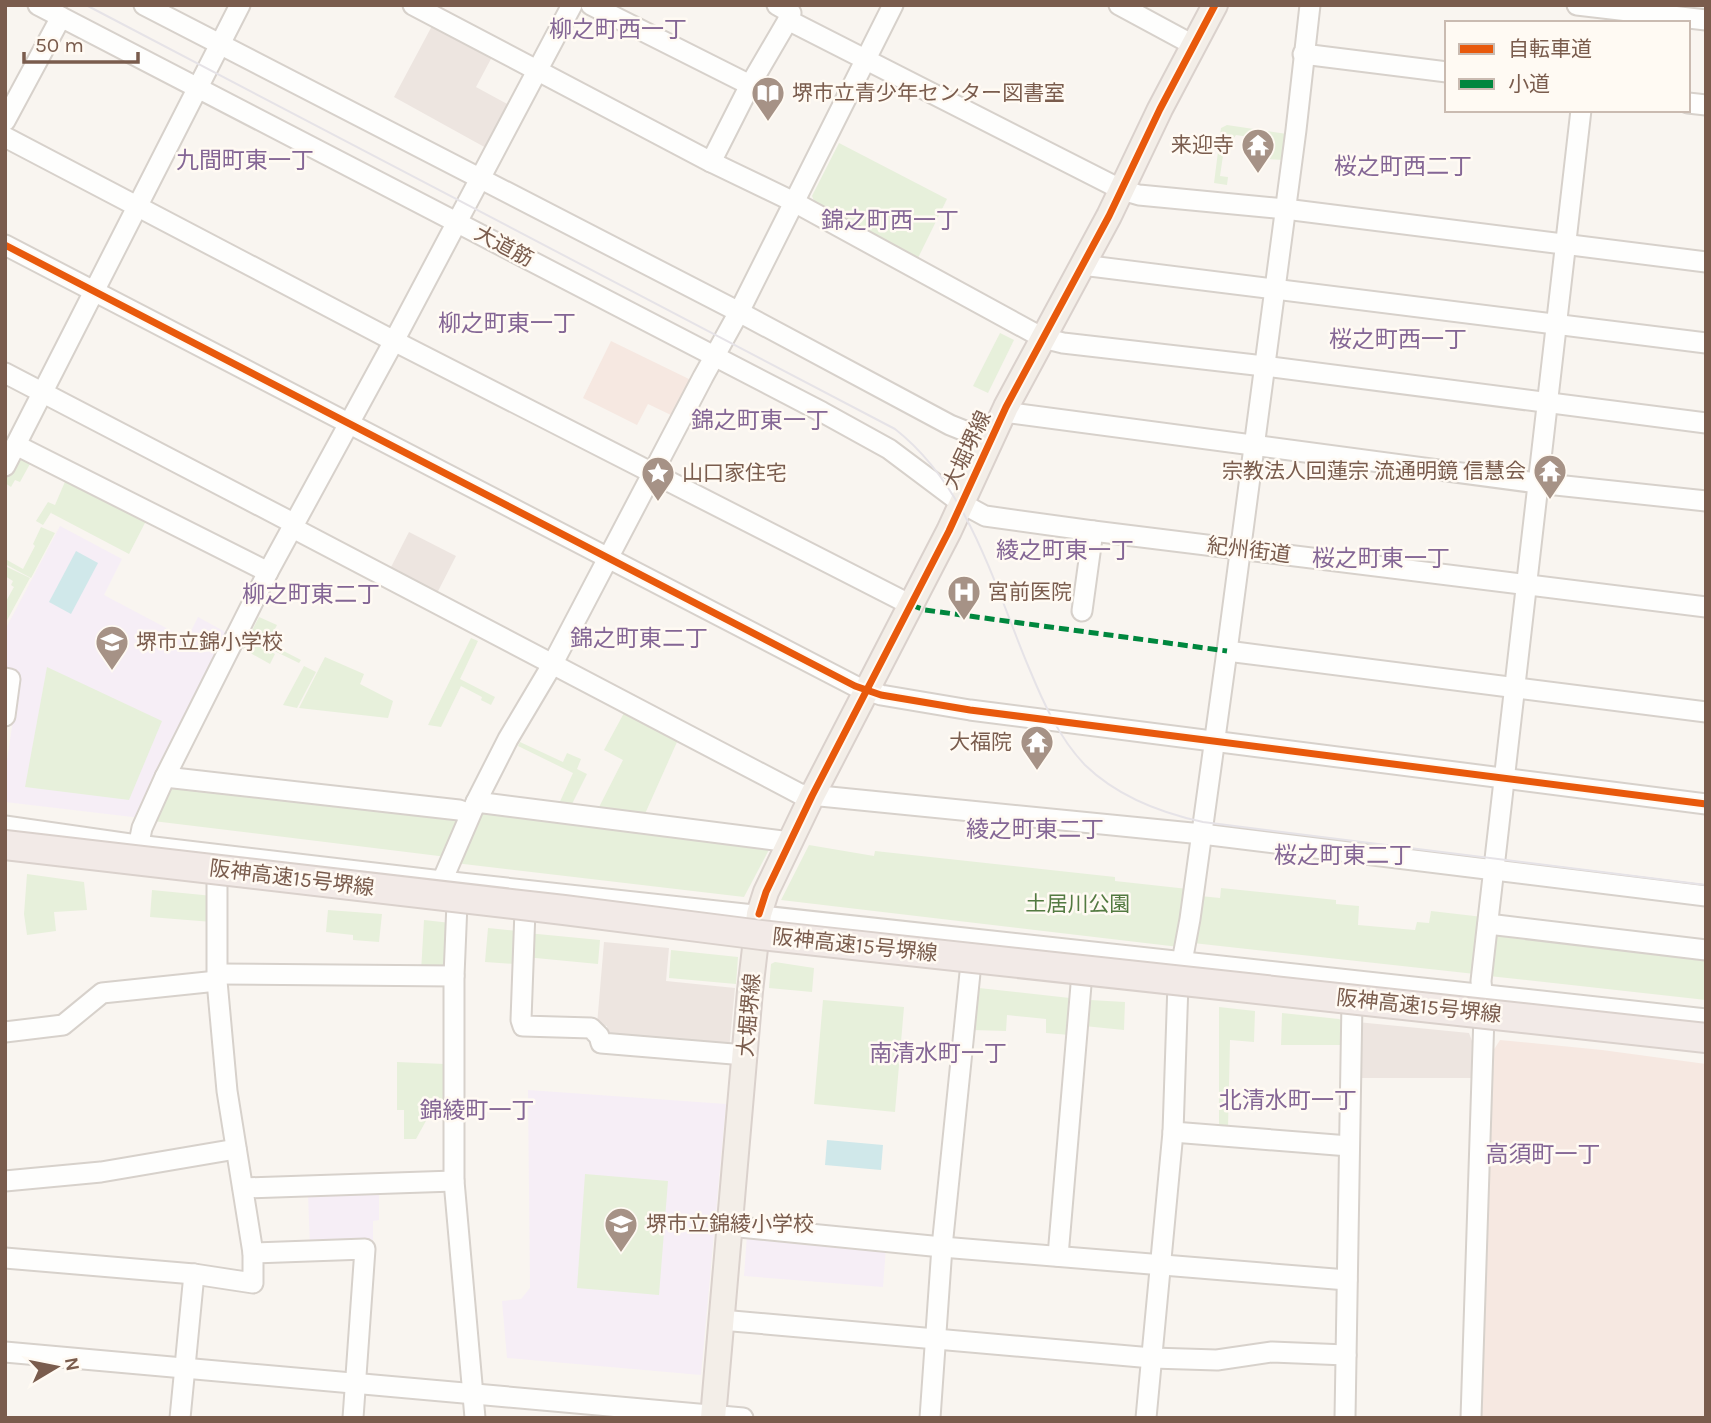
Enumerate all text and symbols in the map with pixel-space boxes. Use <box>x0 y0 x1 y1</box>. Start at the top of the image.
district label: 柳之町西一丁 <box>549 16 687 43</box>
scale bar <box>24 21 138 65</box>
legend <box>1445 21 1690 112</box>
text: 50 m <box>35 33 84 57</box>
text: 自転車道 <box>1508 37 1592 61</box>
text: 小道 <box>1508 72 1550 96</box>
library icon: 堺市立青少年センター図書室 <box>749 74 787 123</box>
place label: 堺市立青少年センター図書室 <box>792 81 1065 105</box>
temple icon: 来迎寺 <box>1239 126 1277 175</box>
place label: 来迎寺 <box>1171 133 1234 157</box>
district label: 九間町東一丁 <box>176 147 314 174</box>
district label: 桜之町西二丁 <box>1334 153 1472 180</box>
district label: 錦之町西一丁 <box>821 207 959 234</box>
street label: 大道筋 <box>471 221 537 271</box>
district label: 柳之町東一丁 <box>438 310 576 337</box>
district label: 桜之町西一丁 <box>1329 326 1467 353</box>
district label: 錦之町東一丁 <box>691 407 829 434</box>
street label: 大堀堺線 <box>938 407 996 493</box>
temple icon: 宗教法人回蓮宗 流通明鏡 信慧会 <box>1531 452 1569 501</box>
place icon: 山口家住宅 <box>639 454 677 503</box>
place label: 宗教法人回蓮宗 流通明鏡 信慧会 <box>1222 459 1526 483</box>
place label: 山口家住宅 <box>682 461 787 485</box>
street label: 紀州街道 <box>1206 533 1292 567</box>
district label: 綾之町東一丁 <box>996 537 1134 564</box>
district label: 桜之町東一丁 <box>1312 545 1450 572</box>
hospital icon: 宮前医院 <box>945 573 983 622</box>
place label: 宮前医院 <box>988 580 1072 604</box>
district label: 柳之町東二丁 <box>242 581 380 608</box>
school or university icon: 堺市立錦小学校 <box>93 623 131 672</box>
district label: 錦之町東二丁 <box>570 625 708 652</box>
place label: 堺市立錦小学校 <box>136 630 283 654</box>
temple icon: 大福院 <box>1018 723 1056 772</box>
place label: 大福院 <box>949 730 1012 754</box>
district label: 綾之町東二丁 <box>966 816 1104 843</box>
district label: 桜之町東二丁 <box>1274 842 1412 869</box>
street label: 阪神高速15号堺線 <box>208 856 376 900</box>
park label: 土居川公園 <box>1026 892 1131 916</box>
street label: 阪神高速15号堺線 <box>771 924 939 966</box>
street label: 大堀堺線 <box>733 972 765 1058</box>
street label: 阪神高速15号堺線 <box>1335 985 1503 1027</box>
district label: 南清水町一丁 <box>869 1040 1007 1067</box>
district label: 北清水町一丁 <box>1219 1087 1357 1114</box>
district label: 錦綾町一丁 <box>420 1097 535 1124</box>
district label: 高須町一丁 <box>1486 1141 1601 1168</box>
school or university icon: 堺市立錦綾小学校 <box>602 1205 640 1254</box>
place label: 堺市立錦綾小学校 <box>646 1212 814 1236</box>
north arrow <box>21 1332 91 1402</box>
text: N <box>60 1356 84 1373</box>

